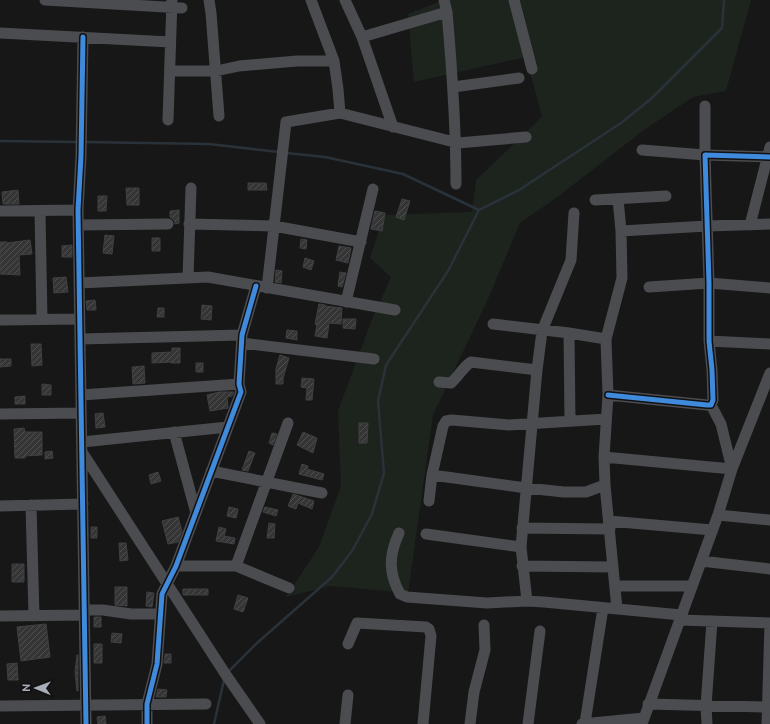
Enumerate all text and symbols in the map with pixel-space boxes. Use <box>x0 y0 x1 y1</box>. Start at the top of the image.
north arrow <box>16 668 56 708</box>
text: N <box>20 684 32 692</box>

